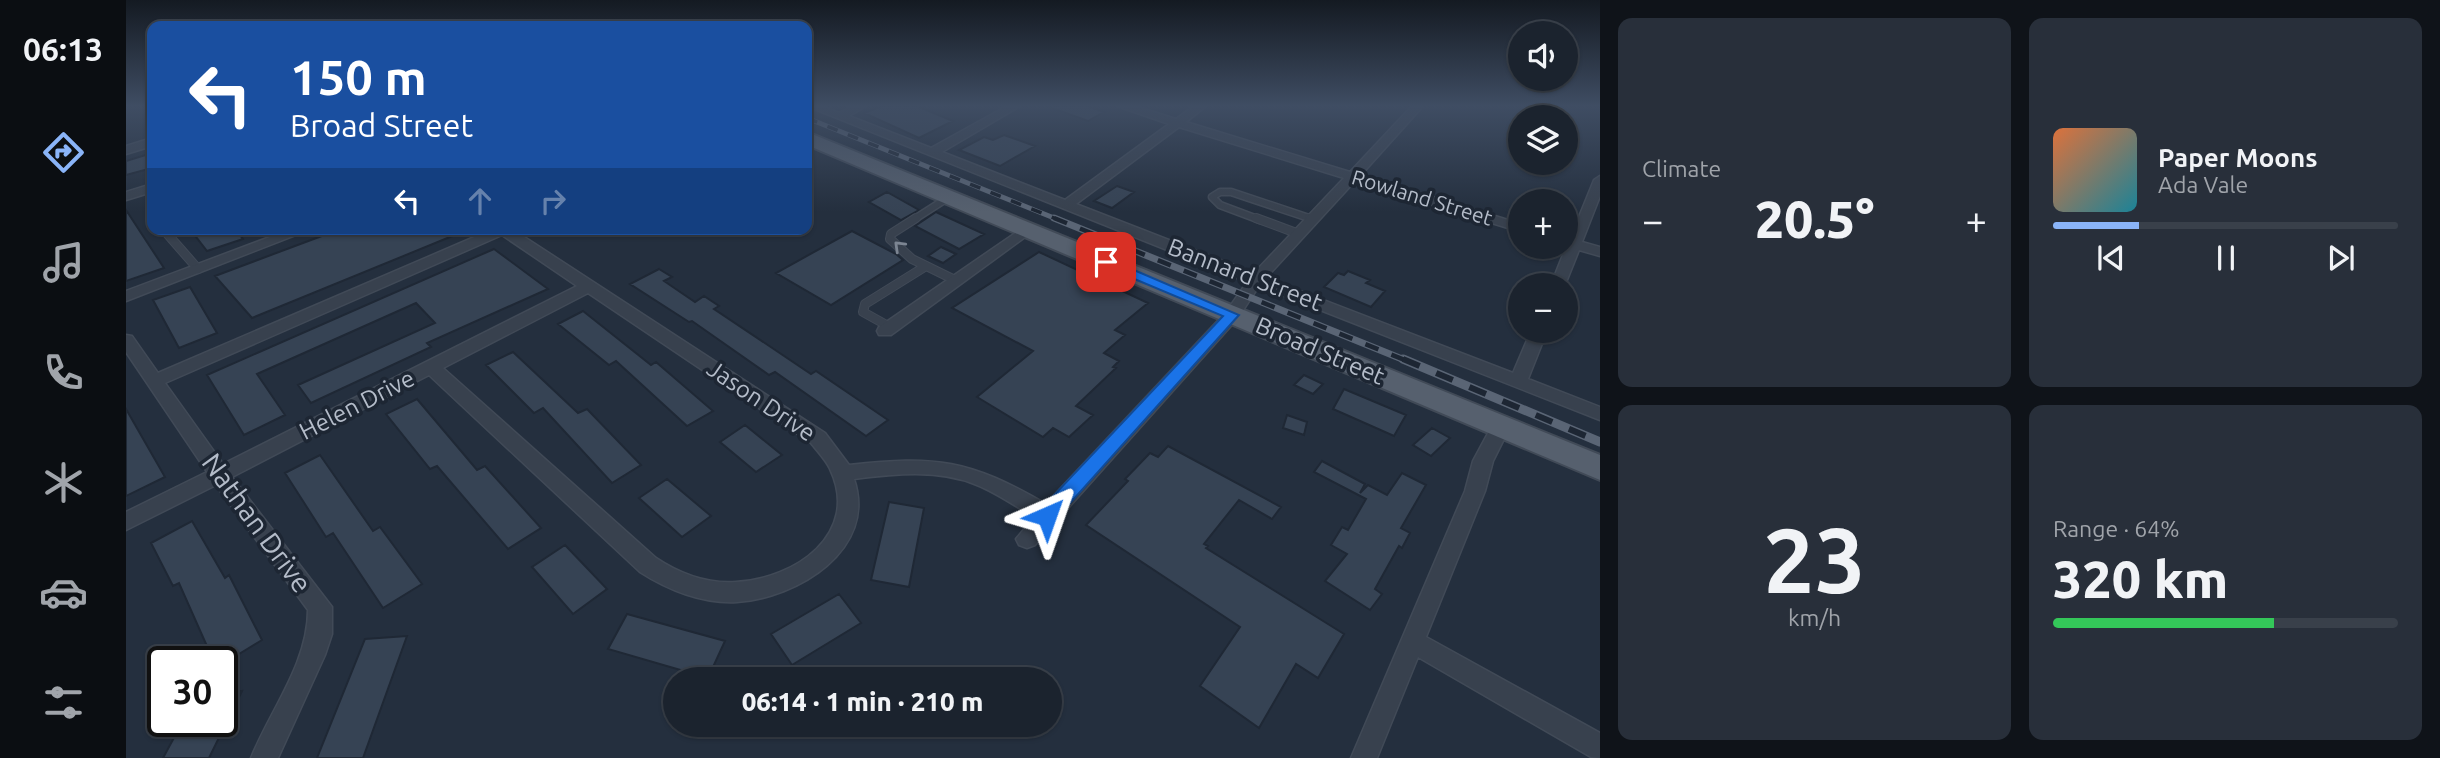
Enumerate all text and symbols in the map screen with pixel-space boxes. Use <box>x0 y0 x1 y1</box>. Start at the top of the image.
map controls <box>1508 21 1578 343</box>
button: sound <box>1508 21 1578 91</box>
text: 06:13 <box>23 31 103 67</box>
icon: left <box>175 49 266 140</box>
text: 150 m <box>290 49 427 104</box>
button: layers <box>1508 105 1578 175</box>
text: Broad Street <box>290 107 473 143</box>
icon: directions <box>39 128 88 177</box>
text: Paper Moons <box>2158 143 2317 172</box>
text: Climate <box>1642 156 1721 181</box>
street label: Rowland Street <box>1349 164 1495 230</box>
text: Ada Vale <box>2158 172 2248 197</box>
icon: left <box>388 182 426 220</box>
icon: ahead <box>461 182 499 220</box>
icon: right <box>534 182 572 220</box>
button: + <box>1508 189 1578 259</box>
text: 20.5° <box>1755 190 1874 248</box>
text: − <box>1642 199 1663 241</box>
text: + <box>1966 199 1987 241</box>
pin <box>1076 232 1136 292</box>
street label: Bannard Street <box>1164 233 1327 317</box>
icon: music <box>39 238 88 287</box>
icon: previous <box>2092 239 2130 277</box>
icon: pause <box>2207 239 2245 277</box>
icon: next <box>2322 239 2360 277</box>
one-way arrow <box>894 242 907 254</box>
icon: arrive <box>1087 243 1125 281</box>
button: − <box>1508 273 1578 343</box>
street label: Broad Street <box>1252 311 1389 390</box>
icon: phone <box>39 348 88 397</box>
street label: Jason Drive <box>702 355 820 447</box>
street label: Helen Drive <box>295 364 419 445</box>
street label: Nathan Drive <box>197 447 318 598</box>
icon: climate <box>39 458 88 507</box>
position arrow <box>1010 479 1084 553</box>
text: 23 <box>1763 508 1866 610</box>
text: Range · 64% <box>2053 516 2180 541</box>
text: 320 km <box>2053 550 2228 608</box>
icon: car <box>39 568 88 617</box>
text: km/h <box>1788 605 1841 630</box>
speed limit sign: 30 <box>147 646 238 737</box>
icon: filters <box>39 678 88 727</box>
text: 06:14 · 1 min · 210 m <box>742 687 983 716</box>

